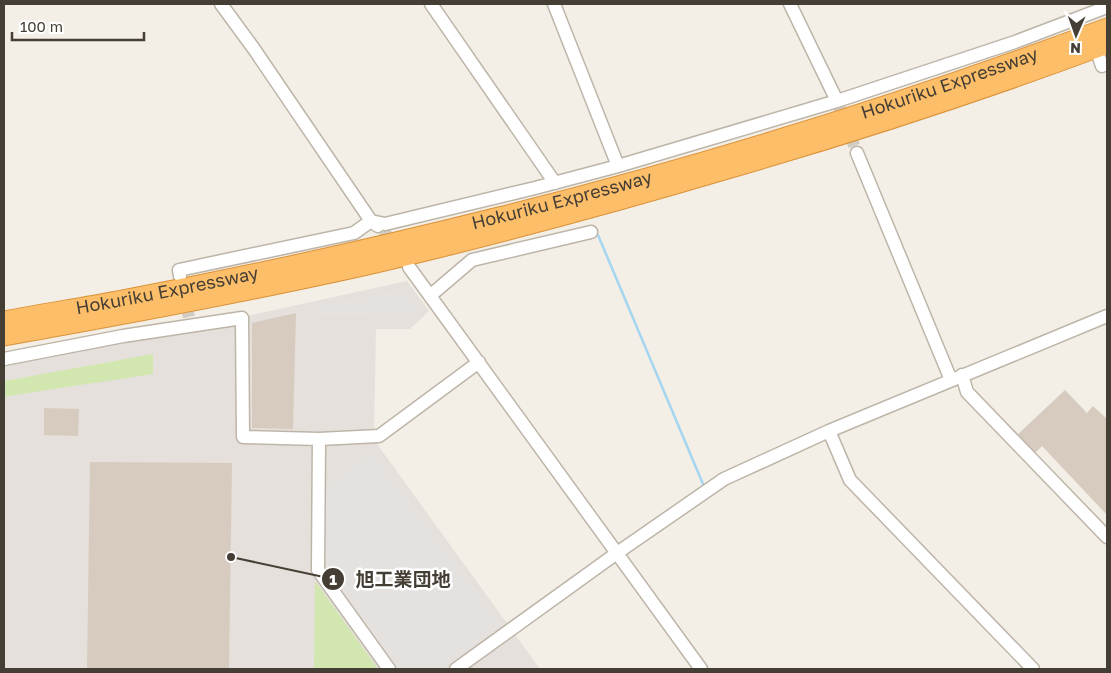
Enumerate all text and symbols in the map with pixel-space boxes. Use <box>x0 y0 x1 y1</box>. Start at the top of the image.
scale bar <box>12 10 145 42</box>
north arrow <box>1051 10 1101 60</box>
text: 100 m <box>20 17 63 35</box>
text: N <box>1070 40 1081 57</box>
street label: Hokuriku Expressway <box>858 42 1041 123</box>
street label: Hokuriku Expressway <box>469 165 654 233</box>
street label: Hokuriku Expressway <box>74 261 260 318</box>
callout: 旭工業団地 <box>321 562 461 596</box>
text: 旭工業団地 <box>355 567 451 590</box>
text: 1 <box>329 570 337 588</box>

